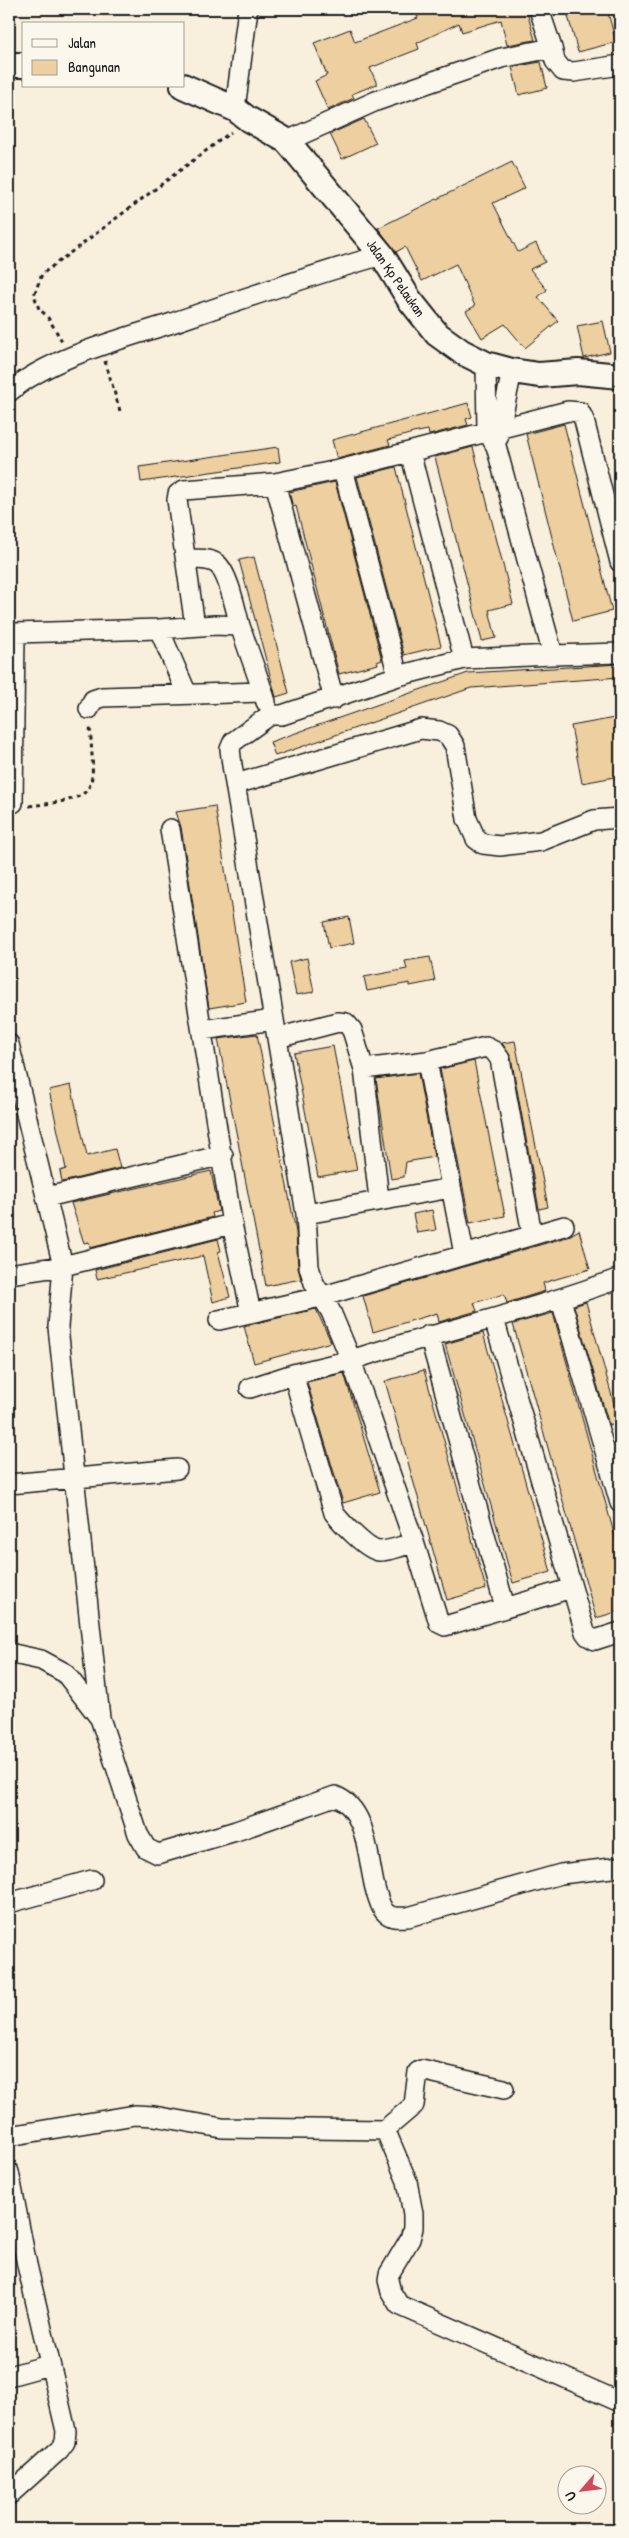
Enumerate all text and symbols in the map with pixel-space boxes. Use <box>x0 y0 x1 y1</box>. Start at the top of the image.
legend <box>22 22 185 88</box>
text: Jalan <box>68 32 96 53</box>
text: Bangunan <box>68 56 121 77</box>
street label: Jalan Kp Pelaukan <box>362 235 430 321</box>
north arrow <box>556 2466 606 2516</box>
text: U <box>560 2488 580 2504</box>

